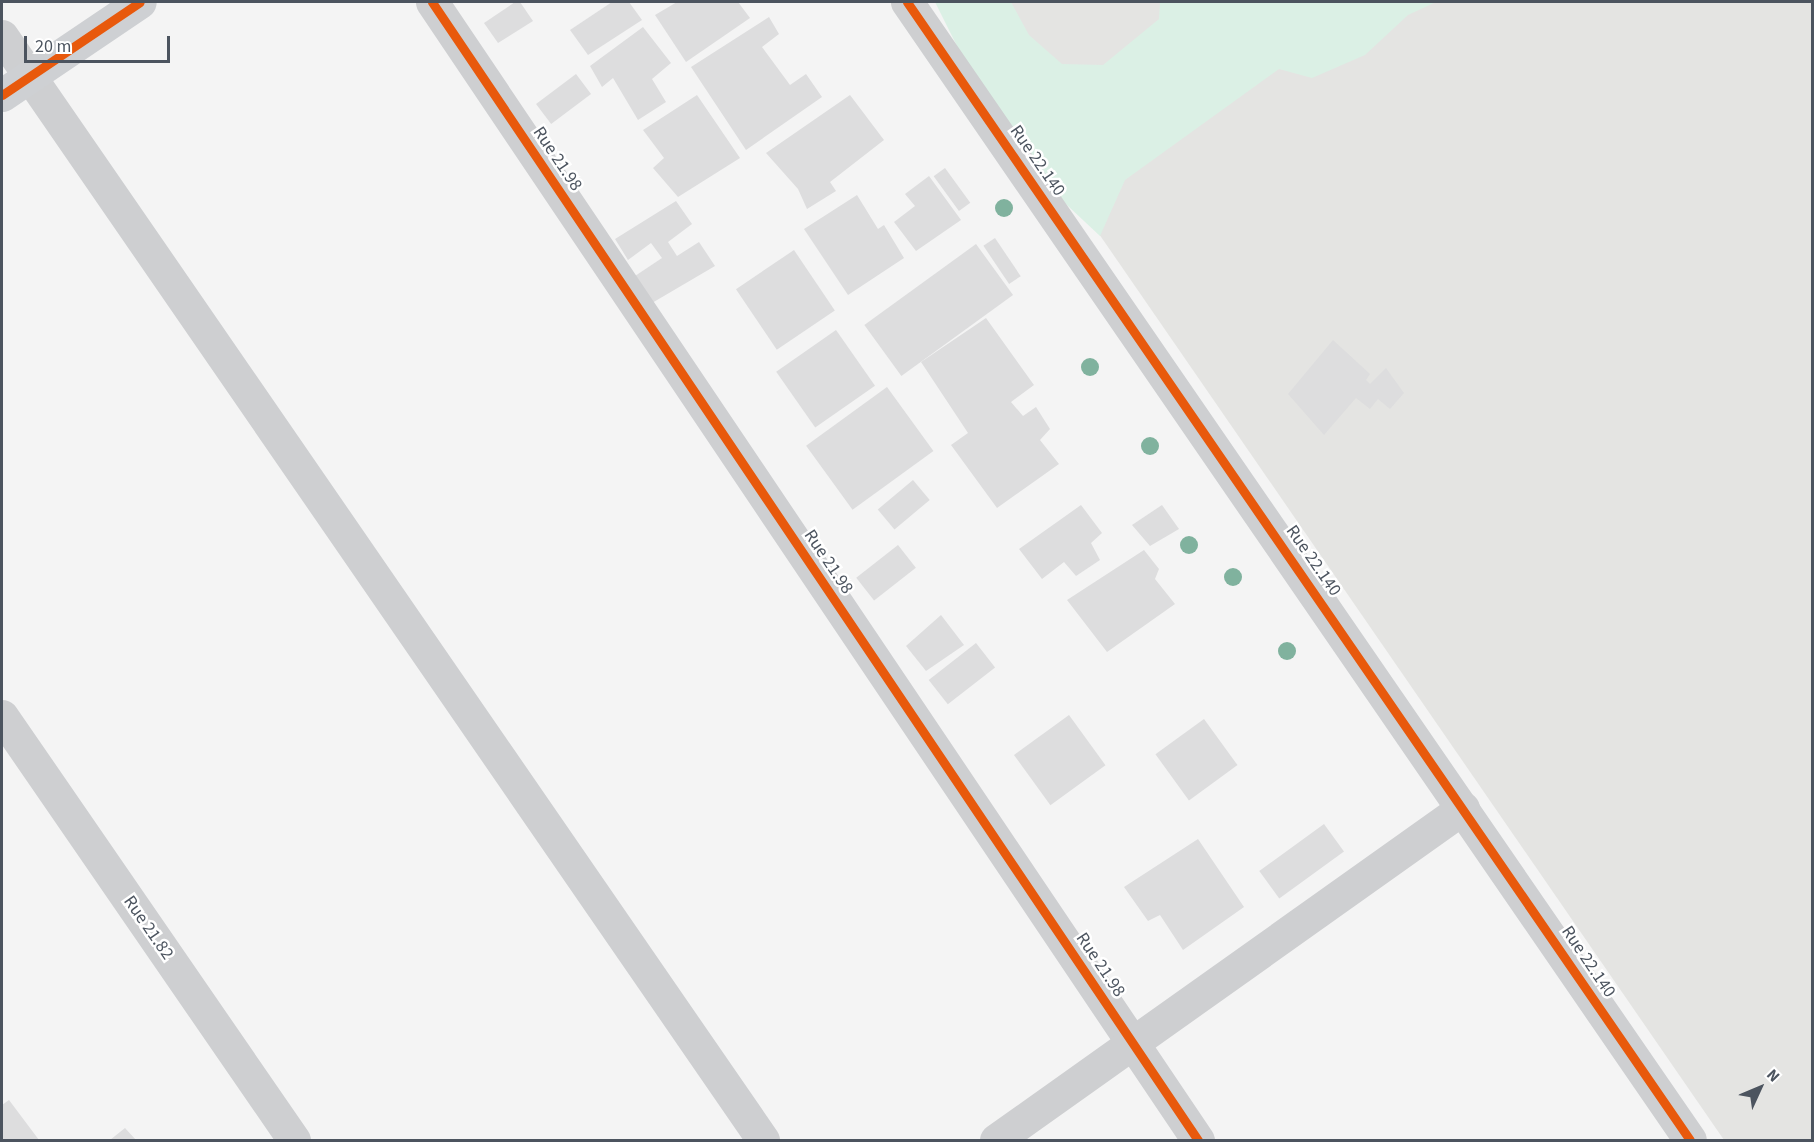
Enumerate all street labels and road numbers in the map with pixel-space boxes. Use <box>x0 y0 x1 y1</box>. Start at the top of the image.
street label: Rue 22.140 <box>1005 121 1069 201</box>
street label: Rue 21.98 <box>528 123 586 195</box>
street label: Rue 22.140 <box>1281 521 1345 601</box>
street label: Rue 21.98 <box>799 526 857 598</box>
street label: Rue 21.82 <box>118 892 178 964</box>
street label: Rue 22.140 <box>1556 922 1620 1002</box>
street label: Rue 21.98 <box>1071 929 1129 1001</box>

